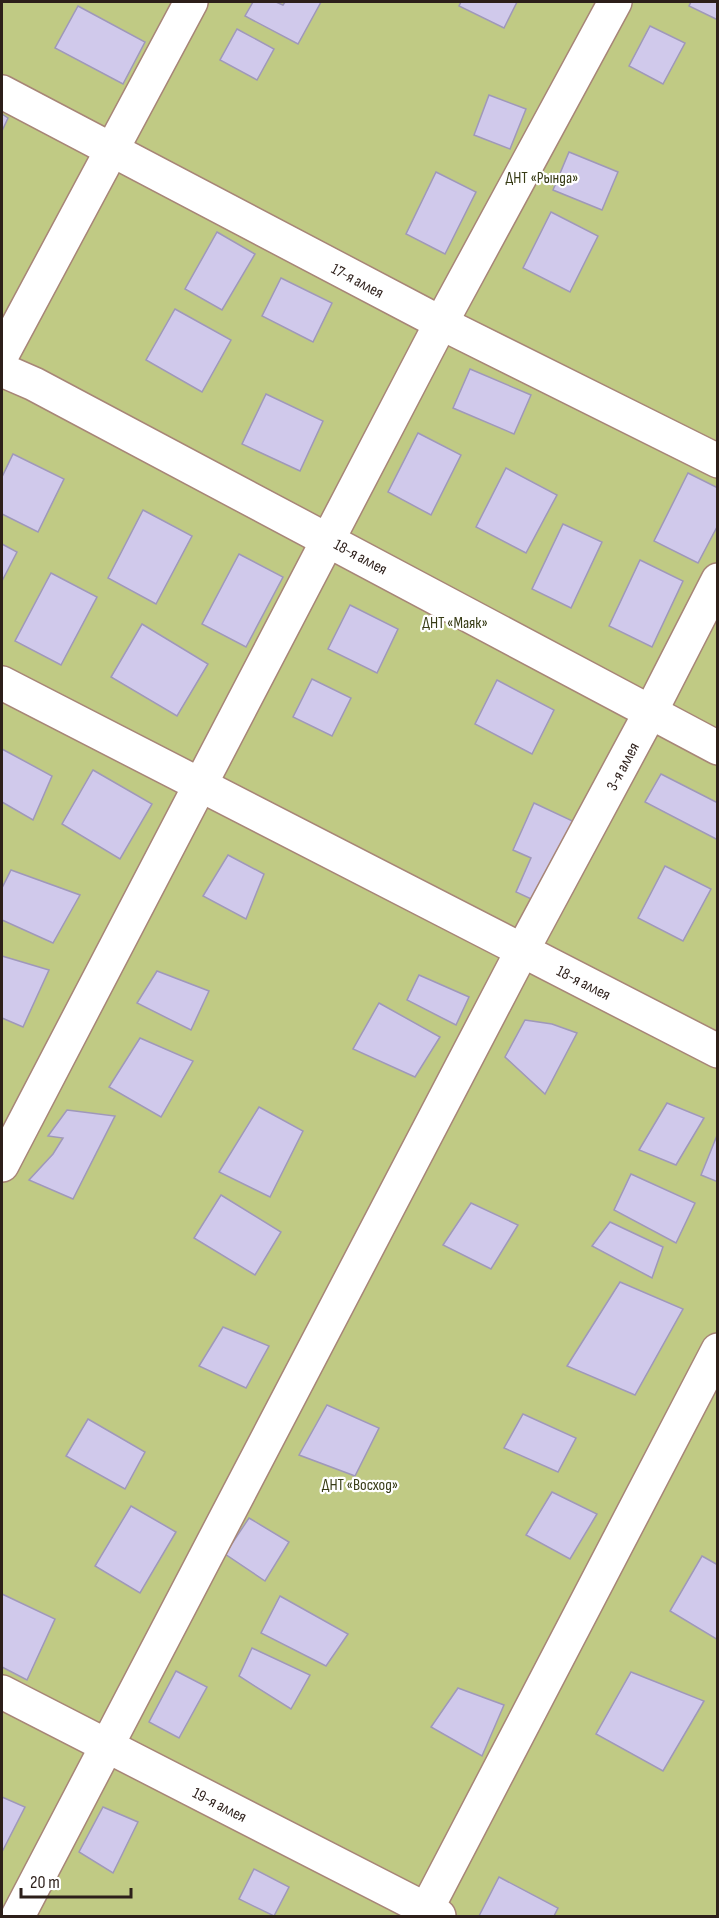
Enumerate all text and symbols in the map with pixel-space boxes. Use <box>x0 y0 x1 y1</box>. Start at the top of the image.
park label: ДНТ «Рында» <box>506 169 578 188</box>
street label: 17-я аллея <box>328 260 387 303</box>
street label: 18-я аллея <box>330 535 390 579</box>
park label: ДНТ «Маяк» <box>422 614 488 633</box>
street label: 3-я аллея <box>603 739 644 794</box>
street label: 18-я аллея <box>553 962 613 1005</box>
park label: ДНТ «Восход» <box>322 1476 398 1495</box>
street label: 19-я аллея <box>189 1784 249 1827</box>
scale bar <box>21 1861 130 1899</box>
text: 20 m <box>30 1872 60 1893</box>

